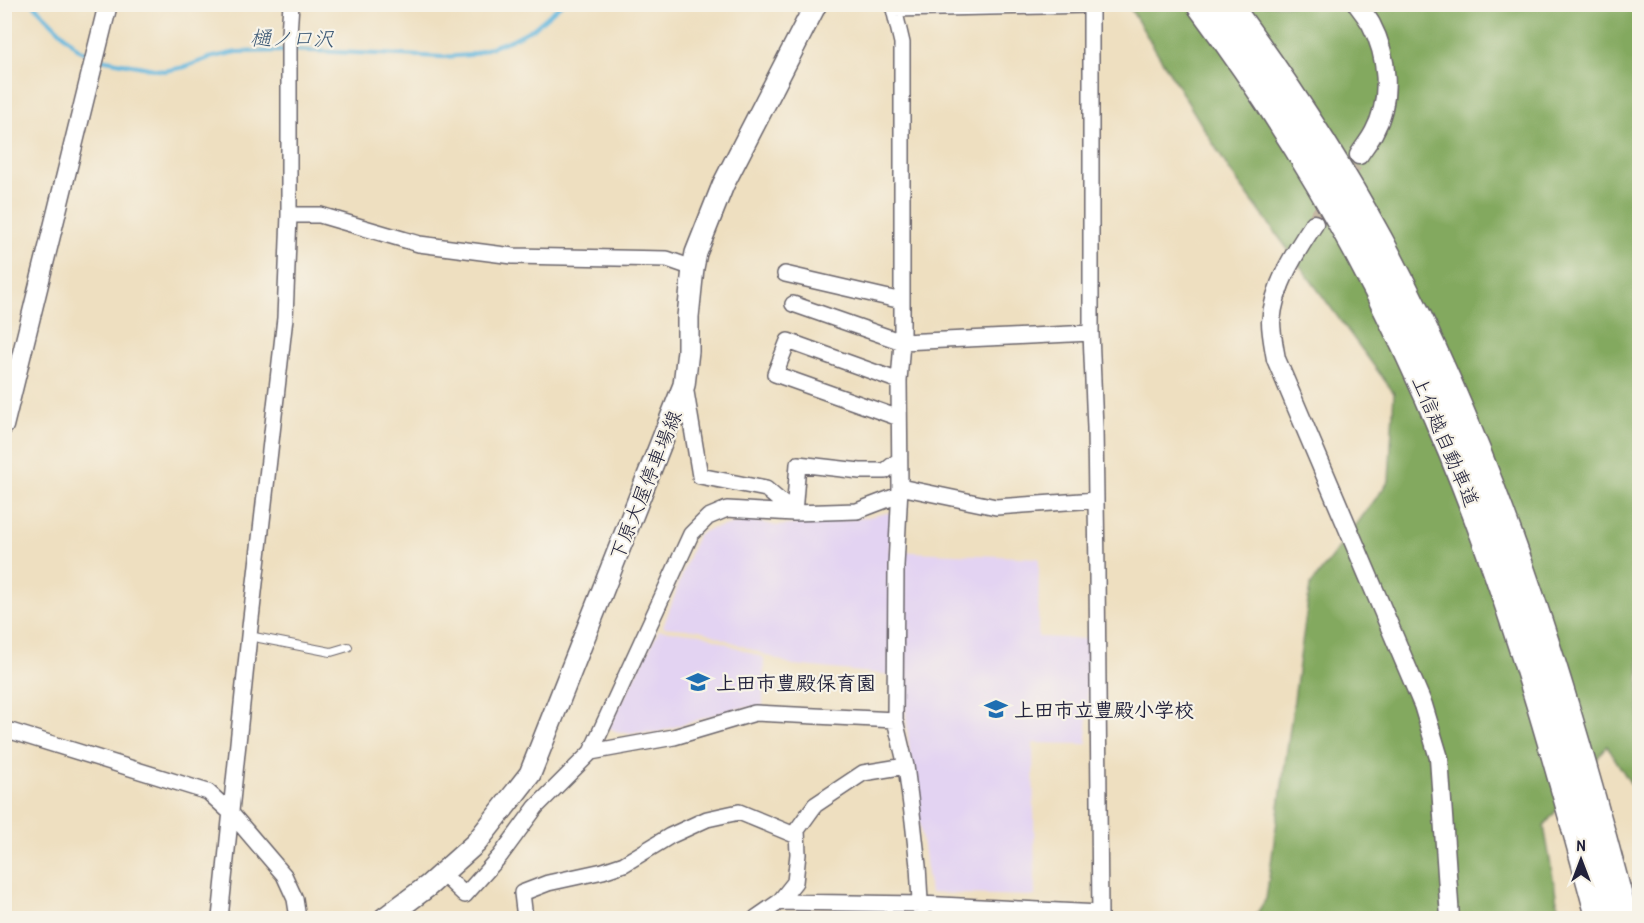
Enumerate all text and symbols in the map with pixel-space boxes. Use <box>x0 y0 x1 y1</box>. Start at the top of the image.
water label: 樋ノ口沢 <box>250 23 335 53</box>
street label: 上信越自動車道 <box>1406 371 1486 511</box>
street label: 下原大屋停車場線 <box>603 406 687 564</box>
school or university icon: 上田市豊殿保育園 <box>685 669 711 695</box>
place label: 上田市豊殿保育園 <box>716 669 876 696</box>
school or university icon: 上田市立豊殿小学校 <box>983 696 1009 722</box>
place label: 上田市立豊殿小学校 <box>1014 696 1194 723</box>
north arrow <box>1551 830 1611 890</box>
text: N <box>1577 834 1586 856</box>

